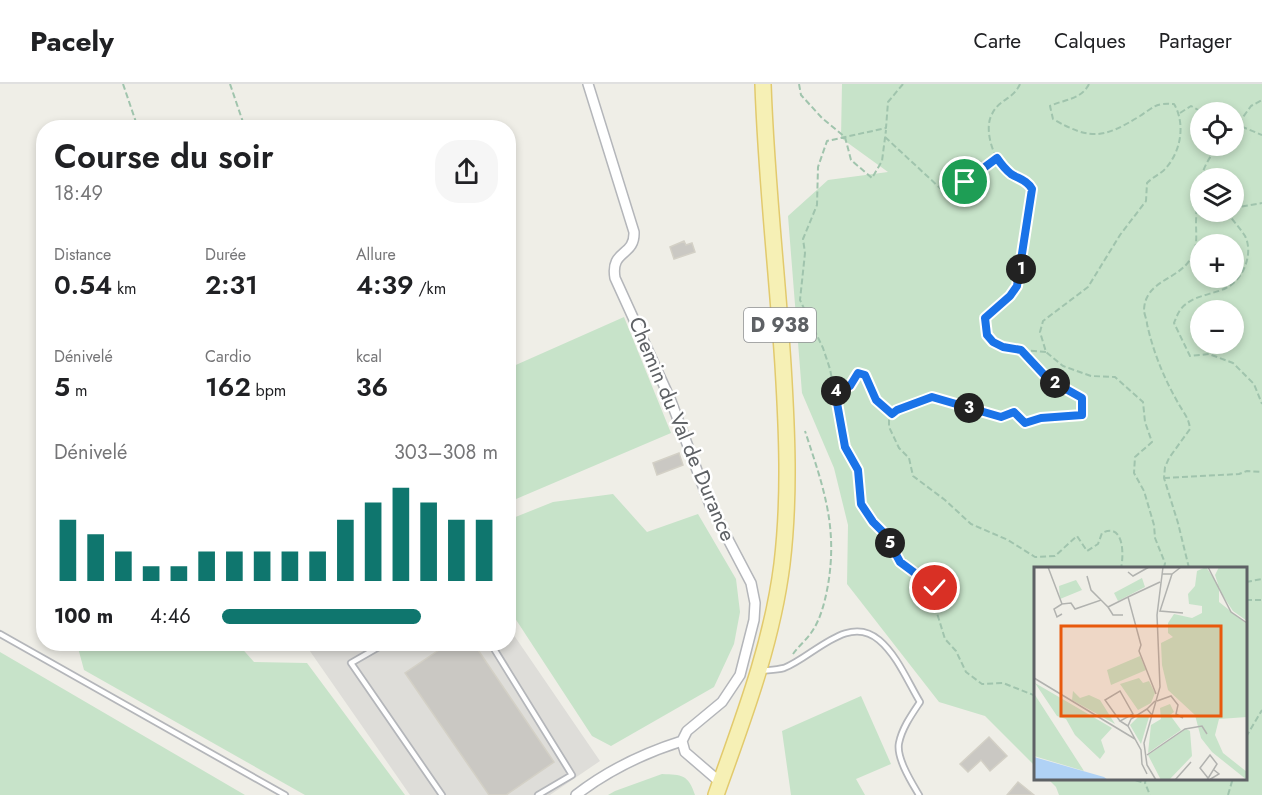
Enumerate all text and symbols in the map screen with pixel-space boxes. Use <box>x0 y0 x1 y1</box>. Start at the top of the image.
text: Pacely <box>30 21 114 62</box>
text: Carte <box>974 26 1021 56</box>
text: Calques <box>1054 26 1126 56</box>
text: Partager <box>1159 26 1232 56</box>
map controls <box>1190 102 1244 354</box>
button: locate <box>1190 102 1244 156</box>
text: Course du soir <box>54 133 274 180</box>
button: share <box>435 140 498 203</box>
pin <box>939 156 990 207</box>
icon: arrive <box>948 165 981 198</box>
button: layers <box>1190 168 1244 222</box>
text: 18:49 <box>54 179 103 208</box>
button: + <box>1190 234 1244 288</box>
text: Distance <box>54 243 111 266</box>
text: Durée <box>205 243 246 266</box>
text: Allure <box>356 243 396 266</box>
pin: 1 <box>1006 254 1036 284</box>
text: 1 <box>1017 257 1025 280</box>
text: 0.54 <box>54 266 112 304</box>
text: 2:31 <box>205 266 258 304</box>
text: 4:39 <box>356 266 414 304</box>
text: km <box>112 277 137 300</box>
text: /km <box>414 277 446 300</box>
button: − <box>1190 300 1244 354</box>
road number: D 938 <box>744 308 816 342</box>
street label: Chemin du Val de Durance <box>621 312 743 546</box>
text: Dénivelé <box>54 345 113 368</box>
text: Cardio <box>205 345 251 368</box>
text: kcal <box>356 345 382 368</box>
text: 5 <box>54 368 70 406</box>
text: 162 <box>205 368 251 406</box>
text: 36 <box>356 368 388 406</box>
pin: 2 <box>1040 368 1070 398</box>
text: 2 <box>1050 371 1060 394</box>
pin: 4 <box>821 376 851 406</box>
text: m <box>70 379 87 402</box>
text: bpm <box>251 379 286 402</box>
text: 4 <box>830 379 842 402</box>
pin: 3 <box>954 393 984 423</box>
text: 3 <box>964 396 974 419</box>
text: Dénivelé <box>54 438 127 467</box>
text: 303–308 m <box>394 438 498 467</box>
pin: 5 <box>875 528 905 558</box>
text: 5 <box>885 531 895 554</box>
pin <box>909 562 960 613</box>
inset map <box>1034 567 1247 780</box>
icon: check <box>918 571 951 604</box>
text: 100 m <box>54 602 113 631</box>
text: 4:46 <box>150 602 191 631</box>

